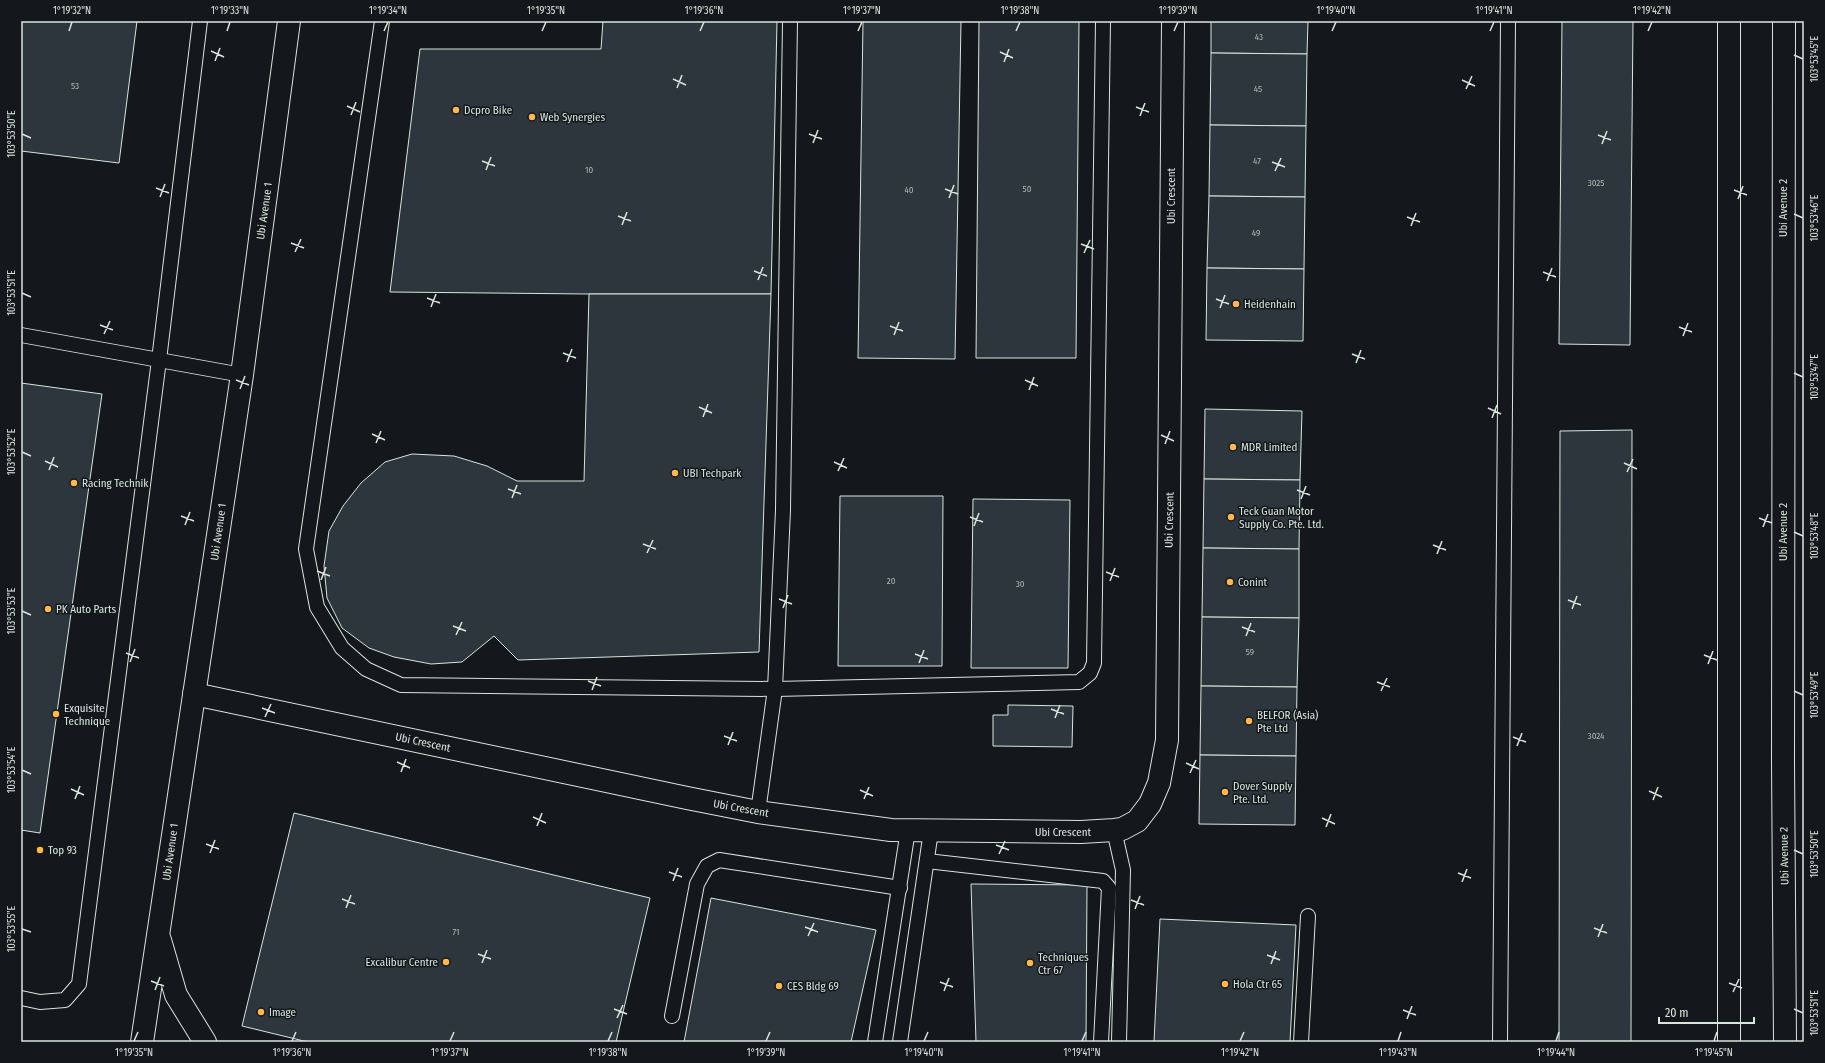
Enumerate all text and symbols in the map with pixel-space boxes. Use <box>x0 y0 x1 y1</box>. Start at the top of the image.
text: 1°19'32"N <box>53 5 91 17</box>
text: 1°19'33"N <box>211 5 249 17</box>
text: 1°19'34"N <box>369 5 407 17</box>
text: 1°19'35"N <box>527 5 565 17</box>
text: 1°19'36"N <box>685 5 723 17</box>
text: 1°19'37"N <box>843 5 881 17</box>
text: 1°19'38"N <box>1001 5 1039 17</box>
text: 1°19'39"N <box>1159 5 1197 17</box>
text: 1°19'40"N <box>1317 5 1355 17</box>
text: 1°19'41"N <box>1475 5 1513 17</box>
text: 1°19'42"N <box>1633 5 1671 17</box>
house number: 43 <box>1255 32 1263 42</box>
text: 103°53'45"E <box>1809 36 1821 82</box>
house number: 53 <box>71 81 79 91</box>
house number: 45 <box>1254 84 1262 94</box>
place label: Dcpro Bike <box>464 104 512 117</box>
marker: Dcpro Bike <box>451 105 461 115</box>
text: 103°53'50"E <box>6 110 18 158</box>
place label: Web Synergies <box>540 111 606 124</box>
marker: Web Synergies <box>527 112 537 122</box>
house number: 47 <box>1253 156 1261 166</box>
house number: 10 <box>585 165 593 175</box>
street label: Ubi Crescent <box>1165 168 1178 224</box>
house number: 3025 <box>1588 178 1604 188</box>
street label: Ubi Avenue 2 <box>1777 179 1790 237</box>
street label: Ubi Avenue 1 <box>254 182 275 240</box>
house number: 50 <box>1023 184 1032 194</box>
house number: 40 <box>904 185 914 195</box>
text: 103°53'46"E <box>1809 194 1821 241</box>
house number: 49 <box>1252 228 1260 238</box>
text: 103°53'51"E <box>6 270 18 316</box>
place label: Heidenhain <box>1244 298 1296 311</box>
marker: Heidenhain <box>1231 299 1241 309</box>
text: 103°53'47"E <box>1809 354 1821 400</box>
text: 103°53'52"E <box>6 428 18 475</box>
place label: MDR Limited <box>1241 441 1297 454</box>
marker: MDR Limited <box>1228 442 1238 452</box>
place label: UBI Techpark <box>683 467 742 480</box>
marker: UBI Techpark <box>670 468 680 478</box>
place label: Racing Technik <box>82 477 149 490</box>
marker: Racing Technik <box>69 478 79 488</box>
street label: Ubi Crescent <box>1163 491 1176 548</box>
street label: Ubi Avenue 1 <box>208 503 229 561</box>
street label: Ubi Avenue 2 <box>1777 503 1790 561</box>
place label: Teck Guan Motor Supply Co. Pte. Ltd. <box>1239 505 1324 531</box>
marker: Teck Guan Motor Supply Co. Pte. Ltd. <box>1226 512 1236 522</box>
text: 103°53'48"E <box>1809 512 1821 560</box>
house number: 20 <box>887 576 896 586</box>
place label: Conint <box>1238 576 1268 589</box>
marker: Conint <box>1225 577 1235 587</box>
house number: 30 <box>1016 579 1025 589</box>
text: 103°53'53"E <box>6 587 18 634</box>
place label: PK Auto Parts <box>56 603 117 616</box>
marker: PK Auto Parts <box>43 604 53 614</box>
house number: 59 <box>1246 647 1254 657</box>
text: 103°53'49"E <box>1809 671 1821 718</box>
place label: Exquisite Technique <box>64 702 110 728</box>
marker: Exquisite Technique <box>51 709 61 719</box>
place label: BELFOR (Asia) Pte Ltd <box>1257 709 1318 735</box>
marker: BELFOR (Asia) Pte Ltd <box>1244 716 1254 726</box>
street label: Ubi Crescent <box>394 730 452 755</box>
house number: 3024 <box>1588 731 1605 741</box>
text: 103°53'54"E <box>6 746 18 793</box>
place label: Dover Supply Pte. Ltd. <box>1233 780 1293 806</box>
marker: Dover Supply Pte. Ltd. <box>1220 787 1230 797</box>
street label: Ubi Crescent <box>712 797 770 820</box>
street label: Ubi Avenue 1 <box>160 823 181 881</box>
street label: Ubi Crescent <box>1035 826 1091 839</box>
street label: Ubi Avenue 2 <box>1777 827 1792 885</box>
text: 103°53'50"E <box>1809 830 1821 878</box>
place label: Top 93 <box>48 844 77 857</box>
marker: Top 93 <box>35 845 45 855</box>
text: 103°53'55"E <box>6 905 18 952</box>
house number: 71 <box>452 927 460 937</box>
place label: Techniques Ctr 67 <box>1038 951 1089 977</box>
place label: Excalibur Centre <box>365 956 438 969</box>
marker: Excalibur Centre <box>441 957 451 967</box>
marker: Techniques Ctr 67 <box>1025 958 1035 968</box>
place label: Hola Ctr 65 <box>1233 978 1282 991</box>
marker: Hola Ctr 65 <box>1220 979 1230 989</box>
place label: CES Bldg 69 <box>787 980 839 993</box>
marker: CES Bldg 69 <box>774 981 784 991</box>
text: 103°53'51"E <box>1809 990 1821 1036</box>
scale bar <box>1659 999 1754 1025</box>
place label: Image <box>269 1006 296 1019</box>
text: 20 m <box>1665 1006 1689 1020</box>
marker: Image <box>256 1007 266 1017</box>
text: 1°19'35"N <box>115 1047 153 1059</box>
text: 1°19'36"N <box>273 1047 311 1059</box>
text: 1°19'37"N <box>431 1047 469 1059</box>
text: 1°19'38"N <box>589 1047 627 1059</box>
text: 1°19'39"N <box>747 1047 785 1059</box>
text: 1°19'40"N <box>905 1047 943 1059</box>
text: 1°19'41"N <box>1063 1047 1101 1059</box>
text: 1°19'42"N <box>1221 1047 1259 1059</box>
text: 1°19'43"N <box>1379 1047 1417 1059</box>
text: 1°19'44"N <box>1537 1047 1575 1059</box>
text: 1°19'45"N <box>1695 1047 1733 1059</box>

